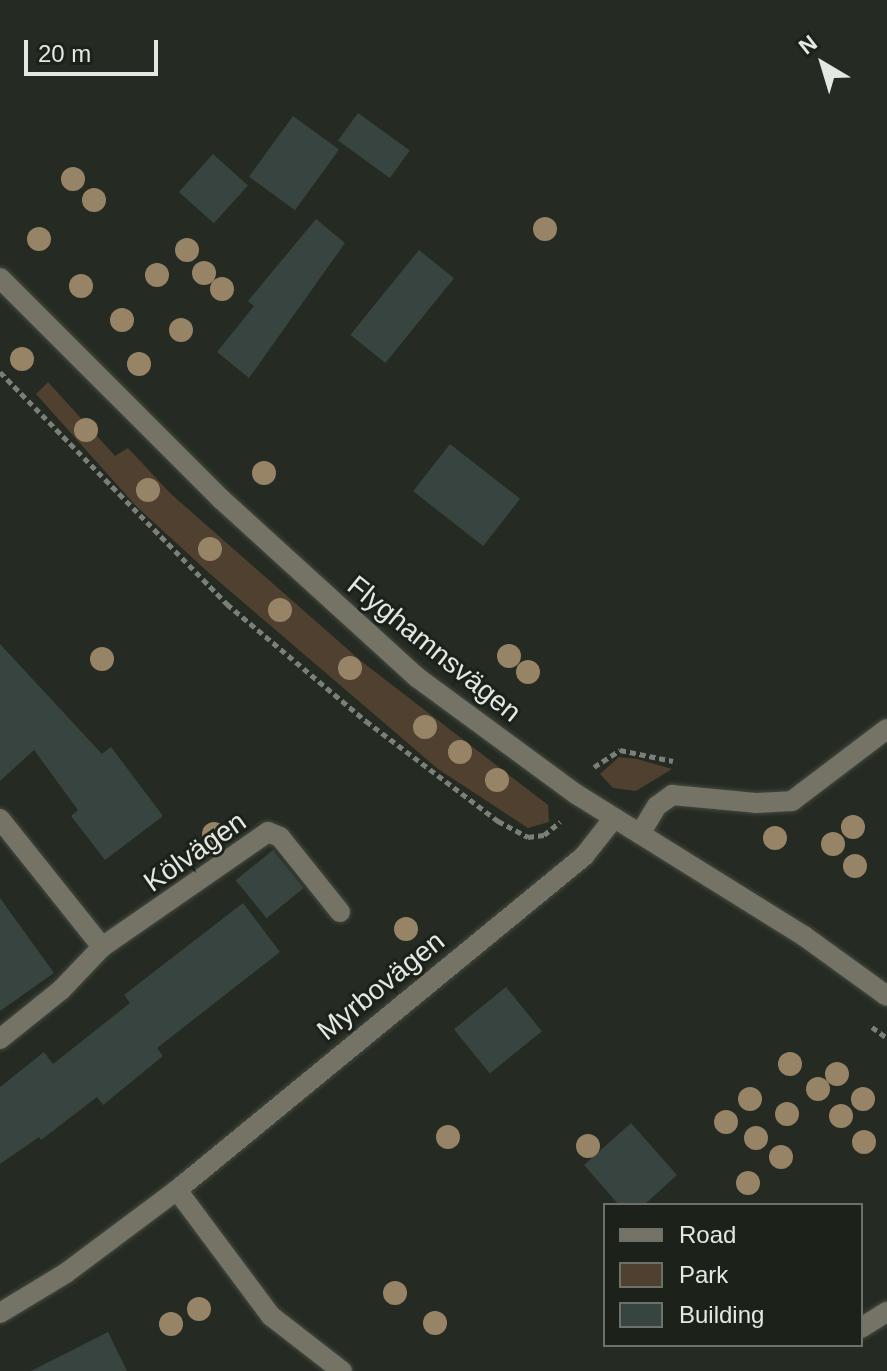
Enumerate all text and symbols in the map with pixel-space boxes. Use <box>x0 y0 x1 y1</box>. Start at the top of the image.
scale bar <box>28 24 162 74</box>
north arrow <box>783 24 863 104</box>
text: N <box>794 30 822 59</box>
text: 20 m <box>38 40 91 67</box>
street label: Flyghamnsvägen <box>341 569 527 729</box>
street label: Kölvägen <box>138 805 252 899</box>
street label: Myrbovägen <box>311 924 451 1048</box>
legend <box>603 1203 863 1347</box>
text: Road <box>679 1221 736 1248</box>
text: Park <box>679 1261 728 1288</box>
text: Building <box>679 1301 764 1328</box>

